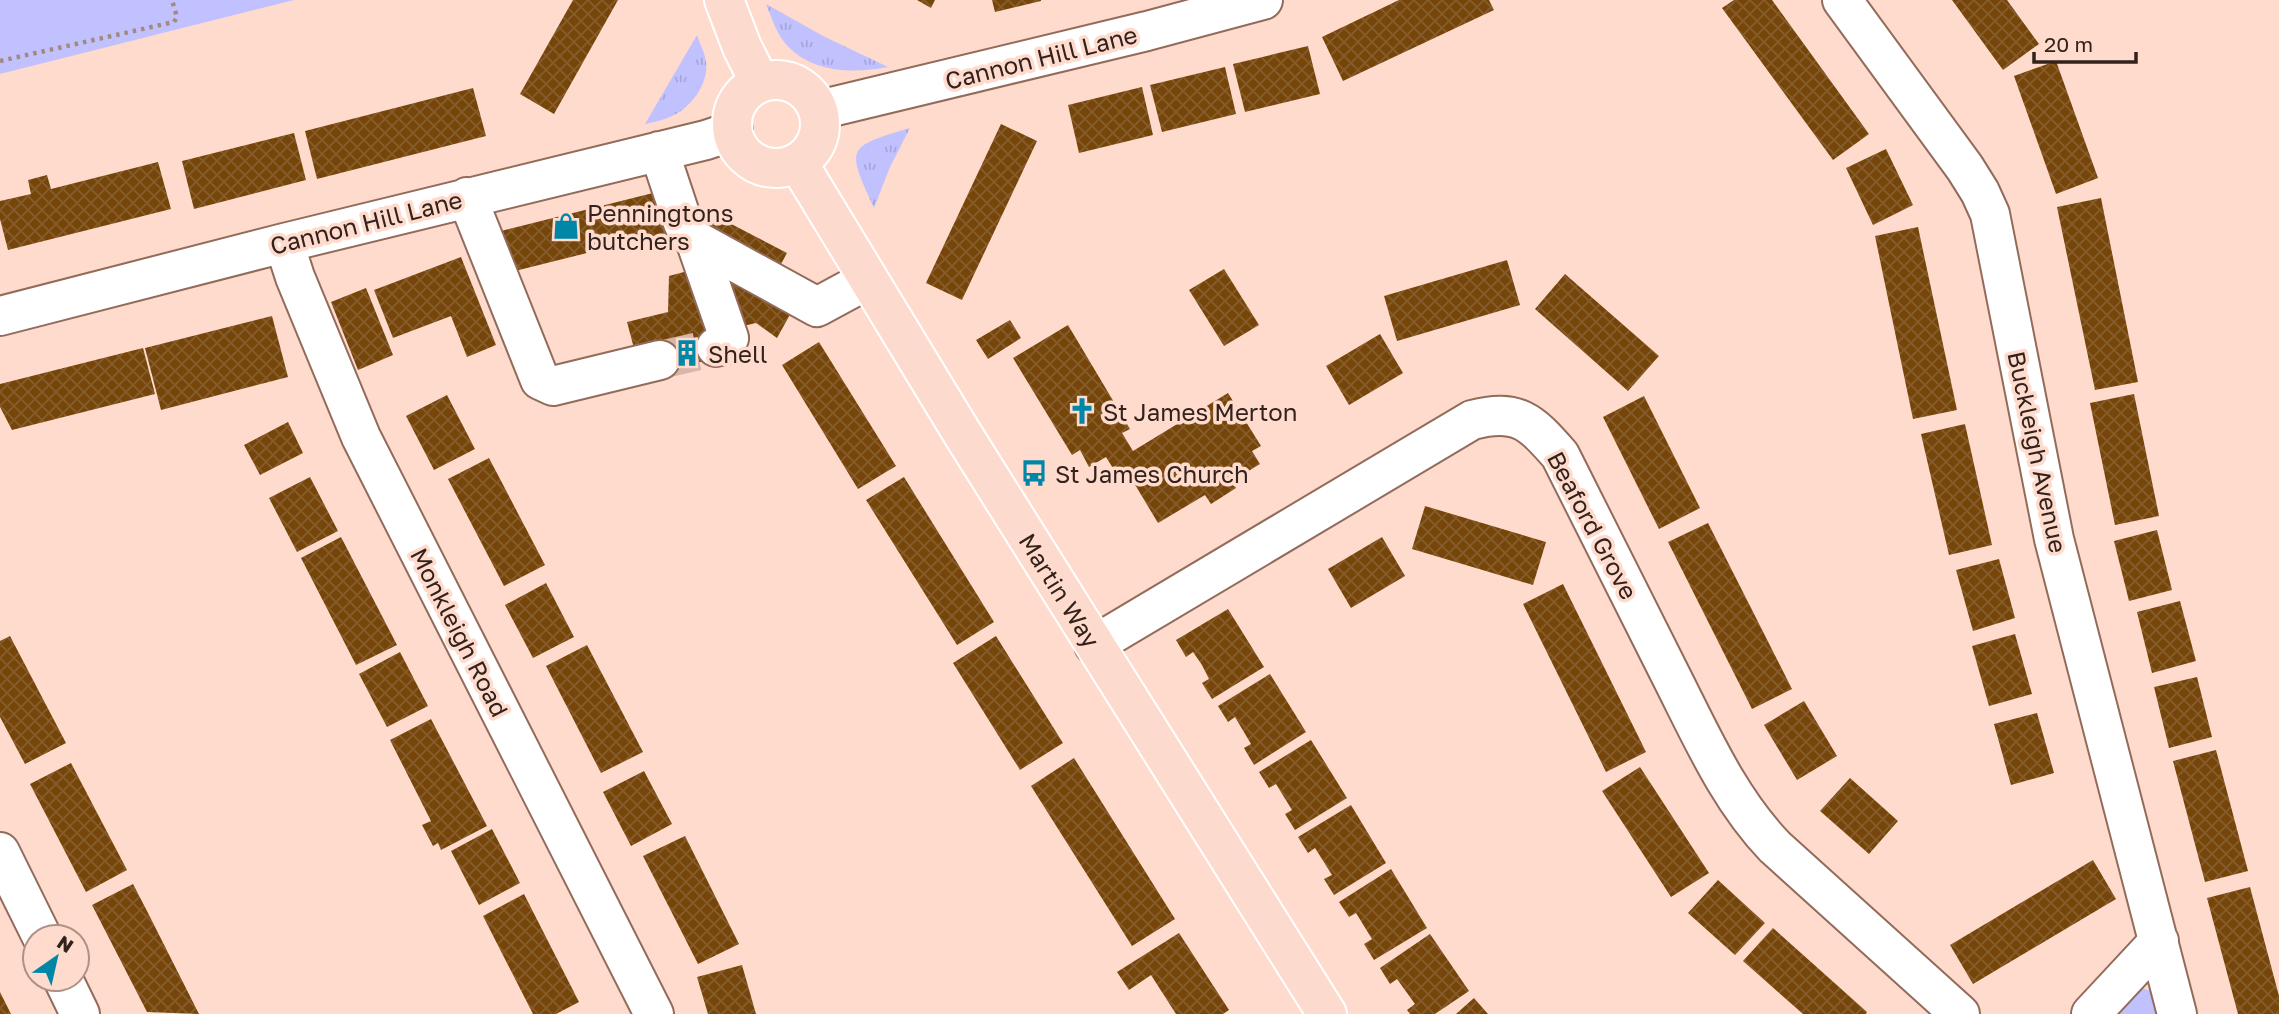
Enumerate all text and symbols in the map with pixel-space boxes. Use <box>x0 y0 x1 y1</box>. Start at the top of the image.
street label: Cannon Hill Lane <box>942 19 1140 95</box>
scale bar <box>2034 21 2136 65</box>
text: 20 m <box>2044 31 2093 57</box>
street label: Cannon Hill Lane <box>267 184 465 260</box>
place label: Penningtons butchers <box>587 198 733 255</box>
shop icon: Penningtons butchers <box>551 211 581 241</box>
building icon: Shell <box>672 338 702 368</box>
place label: Shell <box>708 339 767 368</box>
street label: Buckleigh Avenue <box>2002 349 2074 555</box>
church icon: St James Merton <box>1067 396 1097 426</box>
place label: St James Merton <box>1103 397 1297 426</box>
street label: Beaford Grove <box>1542 446 1644 604</box>
bus stop icon: St James Church <box>1019 458 1049 488</box>
place label: St James Church <box>1055 459 1249 488</box>
street label: Martin Way <box>1013 527 1107 653</box>
street label: Monkleigh Road <box>405 543 515 721</box>
north arrow <box>21 923 91 993</box>
text: N <box>53 930 78 957</box>

